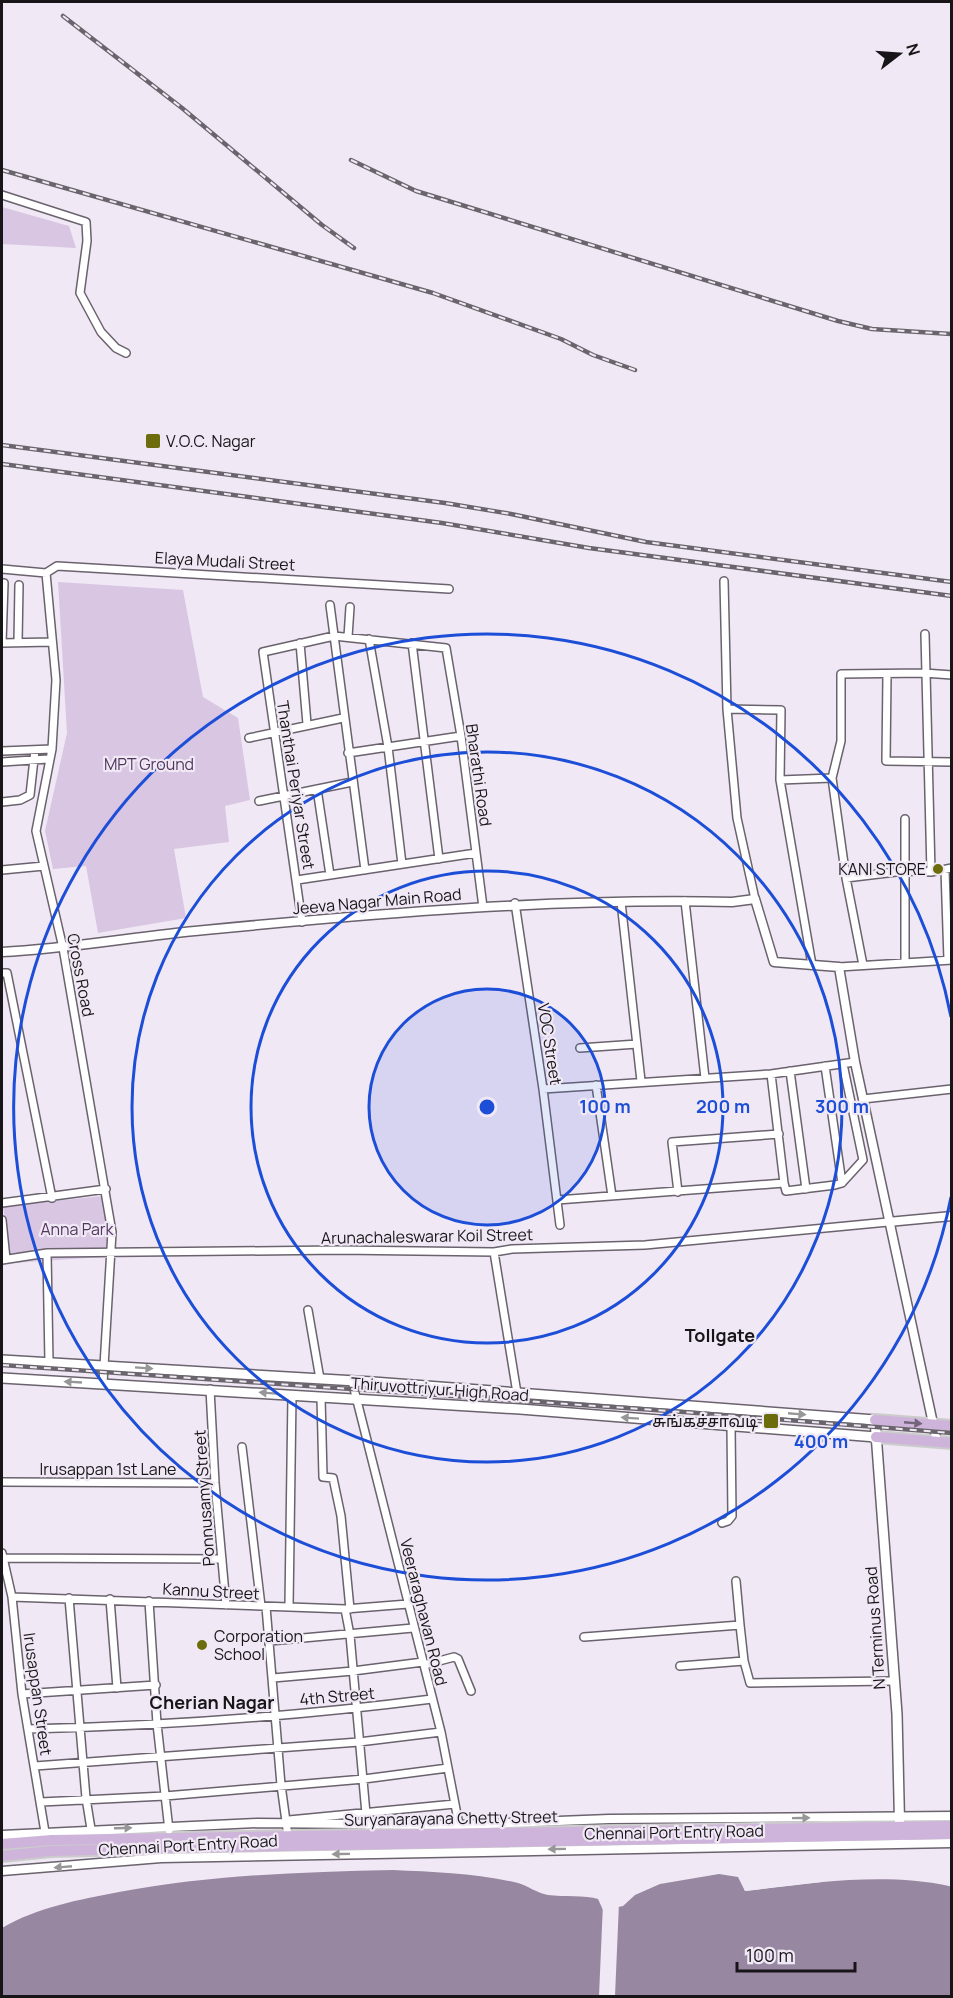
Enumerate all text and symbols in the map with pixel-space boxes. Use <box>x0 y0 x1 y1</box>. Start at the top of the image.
north arrow <box>869 24 929 84</box>
text: N <box>901 41 926 58</box>
place label: V.O.C. Nagar <box>166 430 256 452</box>
marker: V.O.C. Nagar <box>144 432 162 450</box>
street label: Elaya Mudali Street <box>154 546 296 576</box>
street label: Thanthai Periyar Street <box>272 699 320 871</box>
street label: Bharathi Road <box>461 722 497 828</box>
park label: MPT Ground <box>104 753 194 775</box>
place label: KANI STORE <box>838 858 926 880</box>
marker: KANI STORE <box>931 862 945 876</box>
street label: Jeeva Nagar Main Road <box>292 883 462 919</box>
street label: Cross Road <box>62 931 100 1019</box>
street label: VOC Street <box>533 1002 567 1086</box>
text: 100 m <box>579 1094 631 1118</box>
text: 200 m <box>696 1094 750 1118</box>
text: 300 m <box>815 1094 869 1118</box>
centre of rings <box>477 1097 497 1117</box>
park label: Anna Park <box>40 1218 115 1240</box>
street label: Arunachaleswarar Koil Street <box>321 1223 533 1249</box>
district label: Tollgate <box>685 1323 755 1347</box>
one-way arrow <box>134 1363 153 1373</box>
street label: Thiruvottriyur High Road <box>350 1372 530 1406</box>
one-way arrow <box>63 1377 82 1386</box>
one-way arrow <box>258 1388 277 1398</box>
one-way arrow <box>787 1409 806 1418</box>
place label: சுங்கச்சாவடி <box>652 1410 758 1432</box>
marker: சுங்கச்சாவடி <box>762 1412 780 1430</box>
one-way arrow <box>620 1413 639 1423</box>
one-way arrow <box>904 1419 923 1428</box>
street label: Ponnusamy Street <box>188 1429 220 1567</box>
text: 400 m <box>794 1429 848 1453</box>
street label: Irusappan 1st Lane <box>40 1458 176 1480</box>
street label: Veeraraghavan Road <box>395 1536 453 1688</box>
street label: N Terminus Road <box>860 1566 890 1690</box>
street label: Kannu Street <box>162 1577 260 1605</box>
place label: Corporation School <box>214 1625 303 1665</box>
street label: Irusappan Street <box>18 1631 58 1757</box>
marker: Corporation School <box>195 1638 209 1652</box>
street label: 4th Street <box>298 1682 376 1710</box>
district label: Cherian Nagar <box>150 1690 274 1714</box>
street label: Suryanarayana Chetty Street <box>344 1805 558 1831</box>
one-way arrow <box>791 1813 810 1823</box>
street label: Chennai Port Entry Road <box>584 1819 764 1845</box>
one-way arrow <box>113 1823 132 1833</box>
street label: Chennai Port Entry Road <box>98 1829 278 1861</box>
one-way arrow <box>548 1845 567 1854</box>
one-way arrow <box>332 1849 351 1859</box>
one-way arrow <box>53 1862 72 1872</box>
scale bar <box>737 1935 856 1973</box>
text: 100 m <box>746 1943 794 1967</box>

